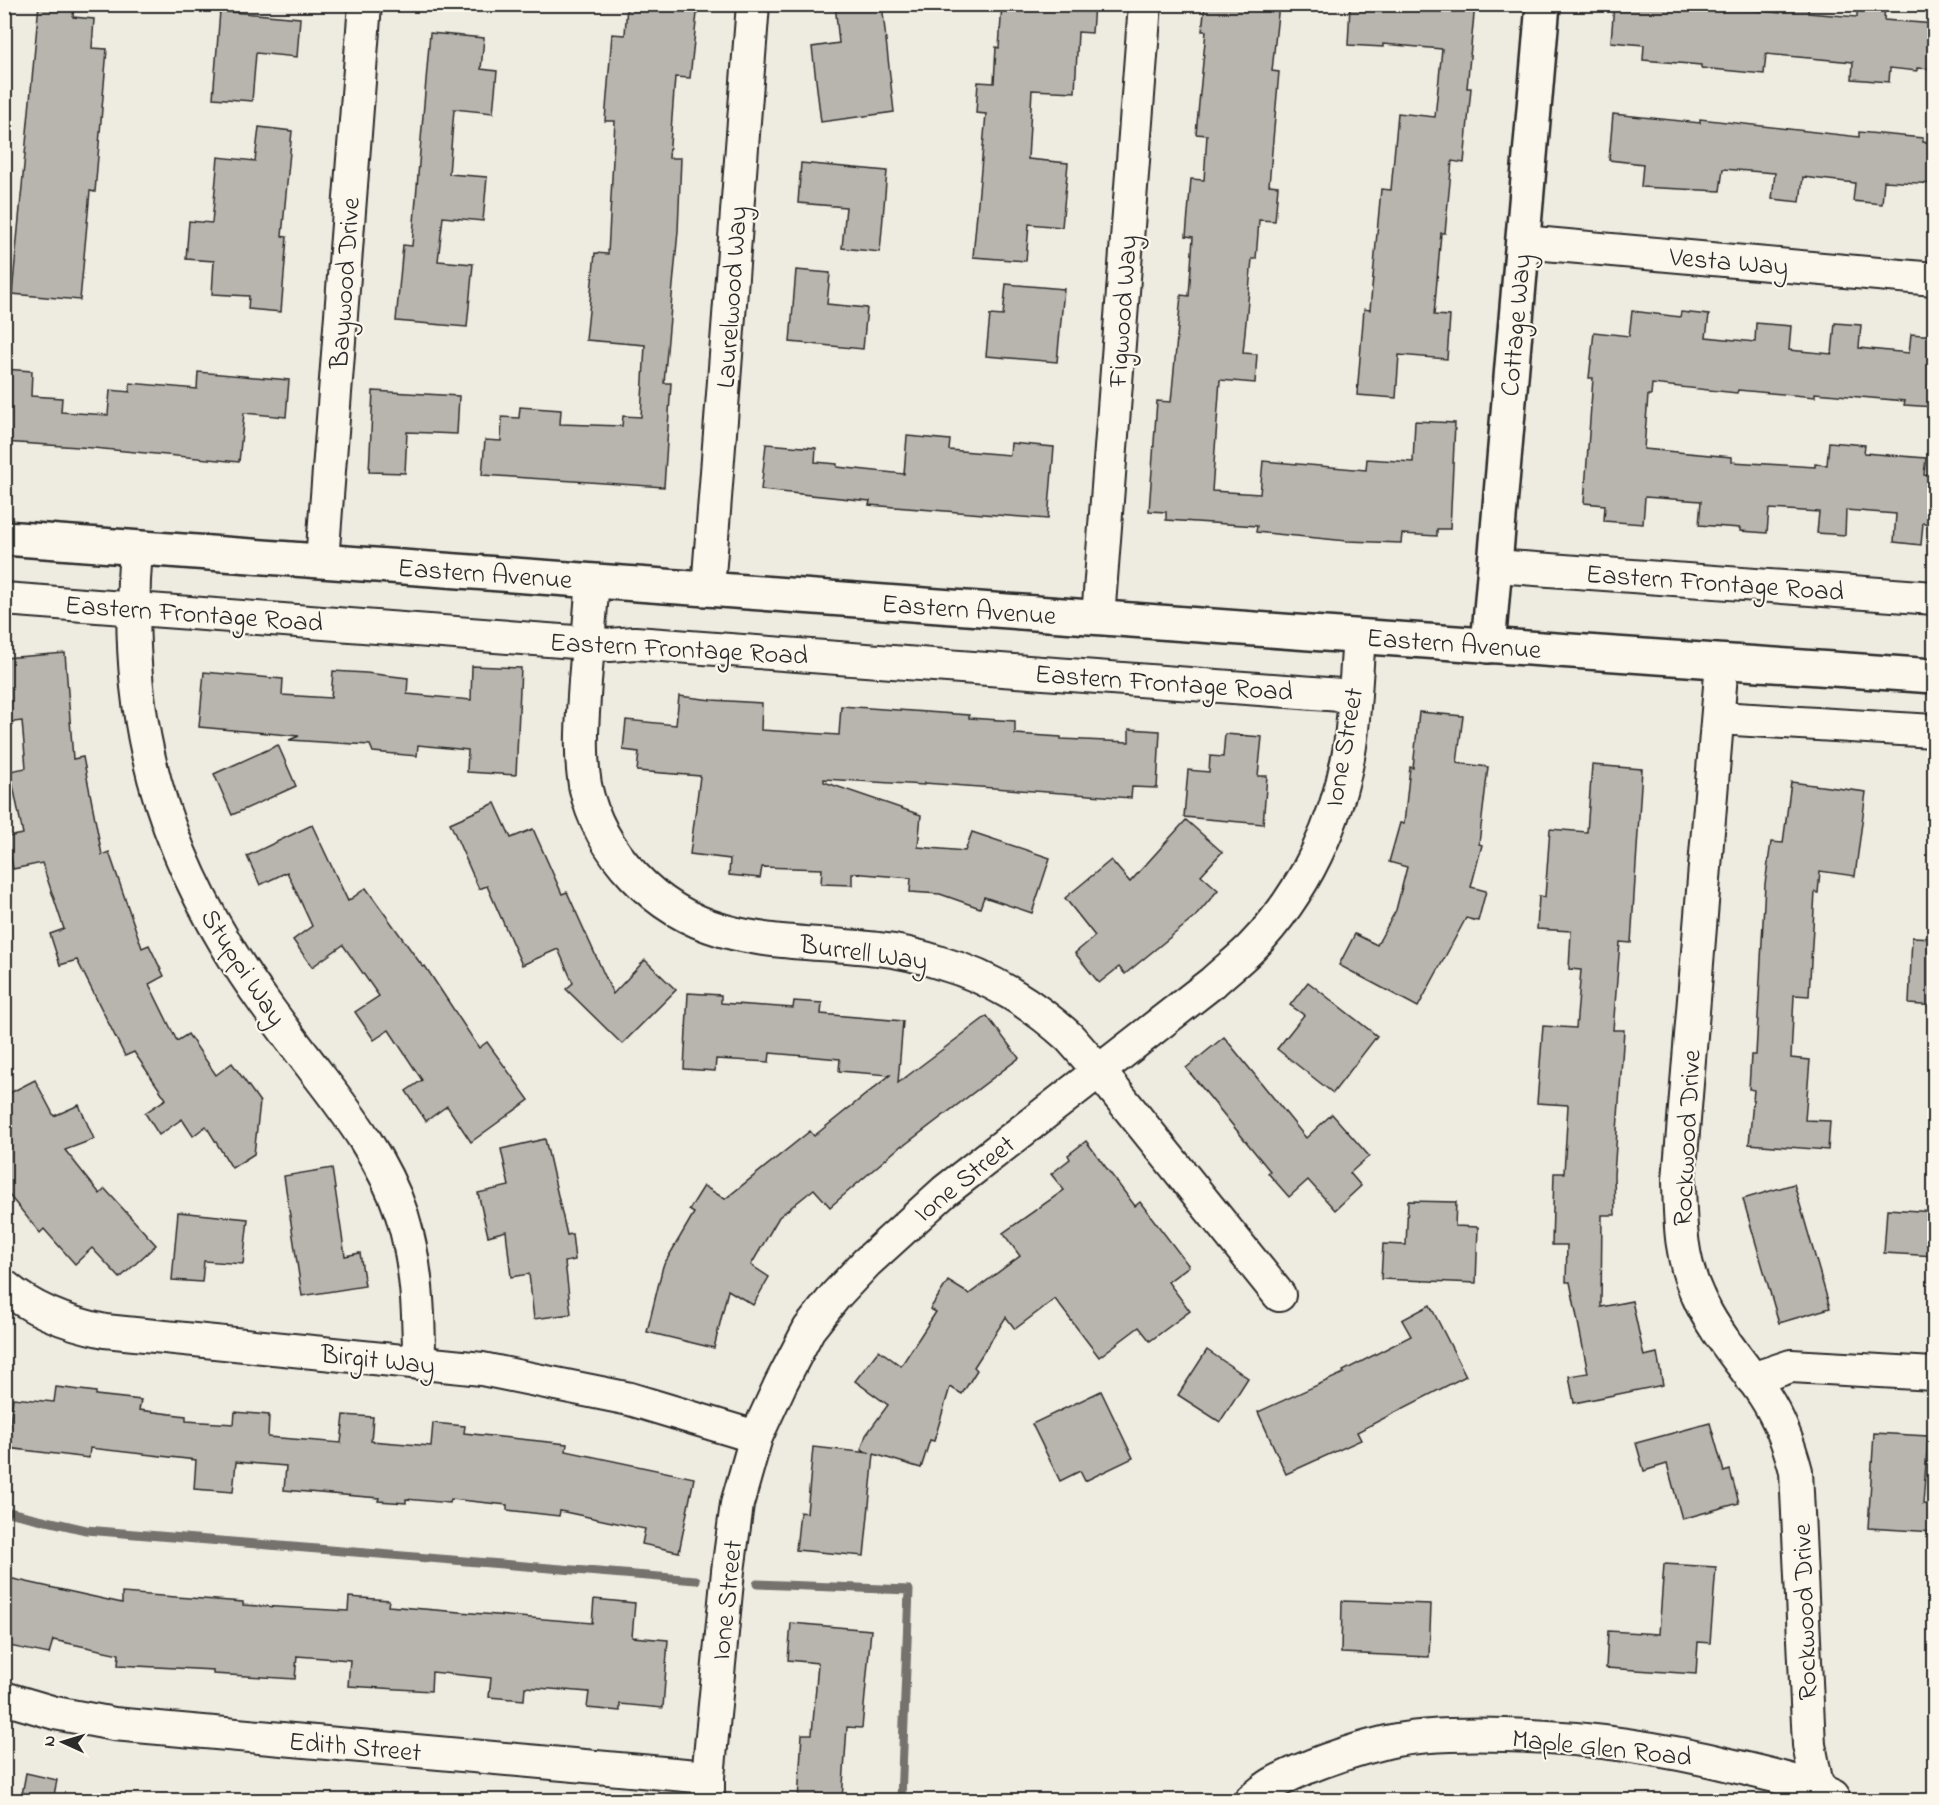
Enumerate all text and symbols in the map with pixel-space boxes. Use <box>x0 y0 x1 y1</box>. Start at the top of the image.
street label: Baywood Drive <box>321 195 372 371</box>
street label: Laurelwood Way <box>708 205 759 390</box>
street label: Figwood Way <box>1100 234 1149 390</box>
street label: Vesta Way <box>1667 239 1790 288</box>
street label: Cottage Way <box>1492 252 1543 398</box>
street label: Eastern Avenue <box>396 550 574 601</box>
street label: Eastern Frontage Road <box>1584 556 1845 613</box>
street label: Eastern Avenue <box>880 586 1058 637</box>
street label: Eastern Frontage Road <box>63 587 324 644</box>
street label: Eastern Avenue <box>1365 620 1543 671</box>
street label: Eastern Frontage Road <box>549 624 809 677</box>
street label: Eastern Frontage Road <box>1033 656 1294 713</box>
street label: Ione Street <box>1316 685 1375 810</box>
street label: Stuppi Way <box>189 902 295 1035</box>
street label: Burrell Way <box>796 926 930 983</box>
street label: Rockwood Drive <box>1664 1048 1713 1227</box>
street label: Ione Street <box>906 1127 1025 1233</box>
street label: Birgit Way <box>318 1336 437 1387</box>
street label: Rockwood Drive <box>1784 1522 1829 1701</box>
street label: Ione Street <box>703 1538 754 1662</box>
north arrow <box>33 1712 93 1772</box>
street label: Maple Glen Road <box>1510 1721 1694 1778</box>
street label: Edith Street <box>287 1723 423 1774</box>
text: N <box>38 1735 62 1747</box>

